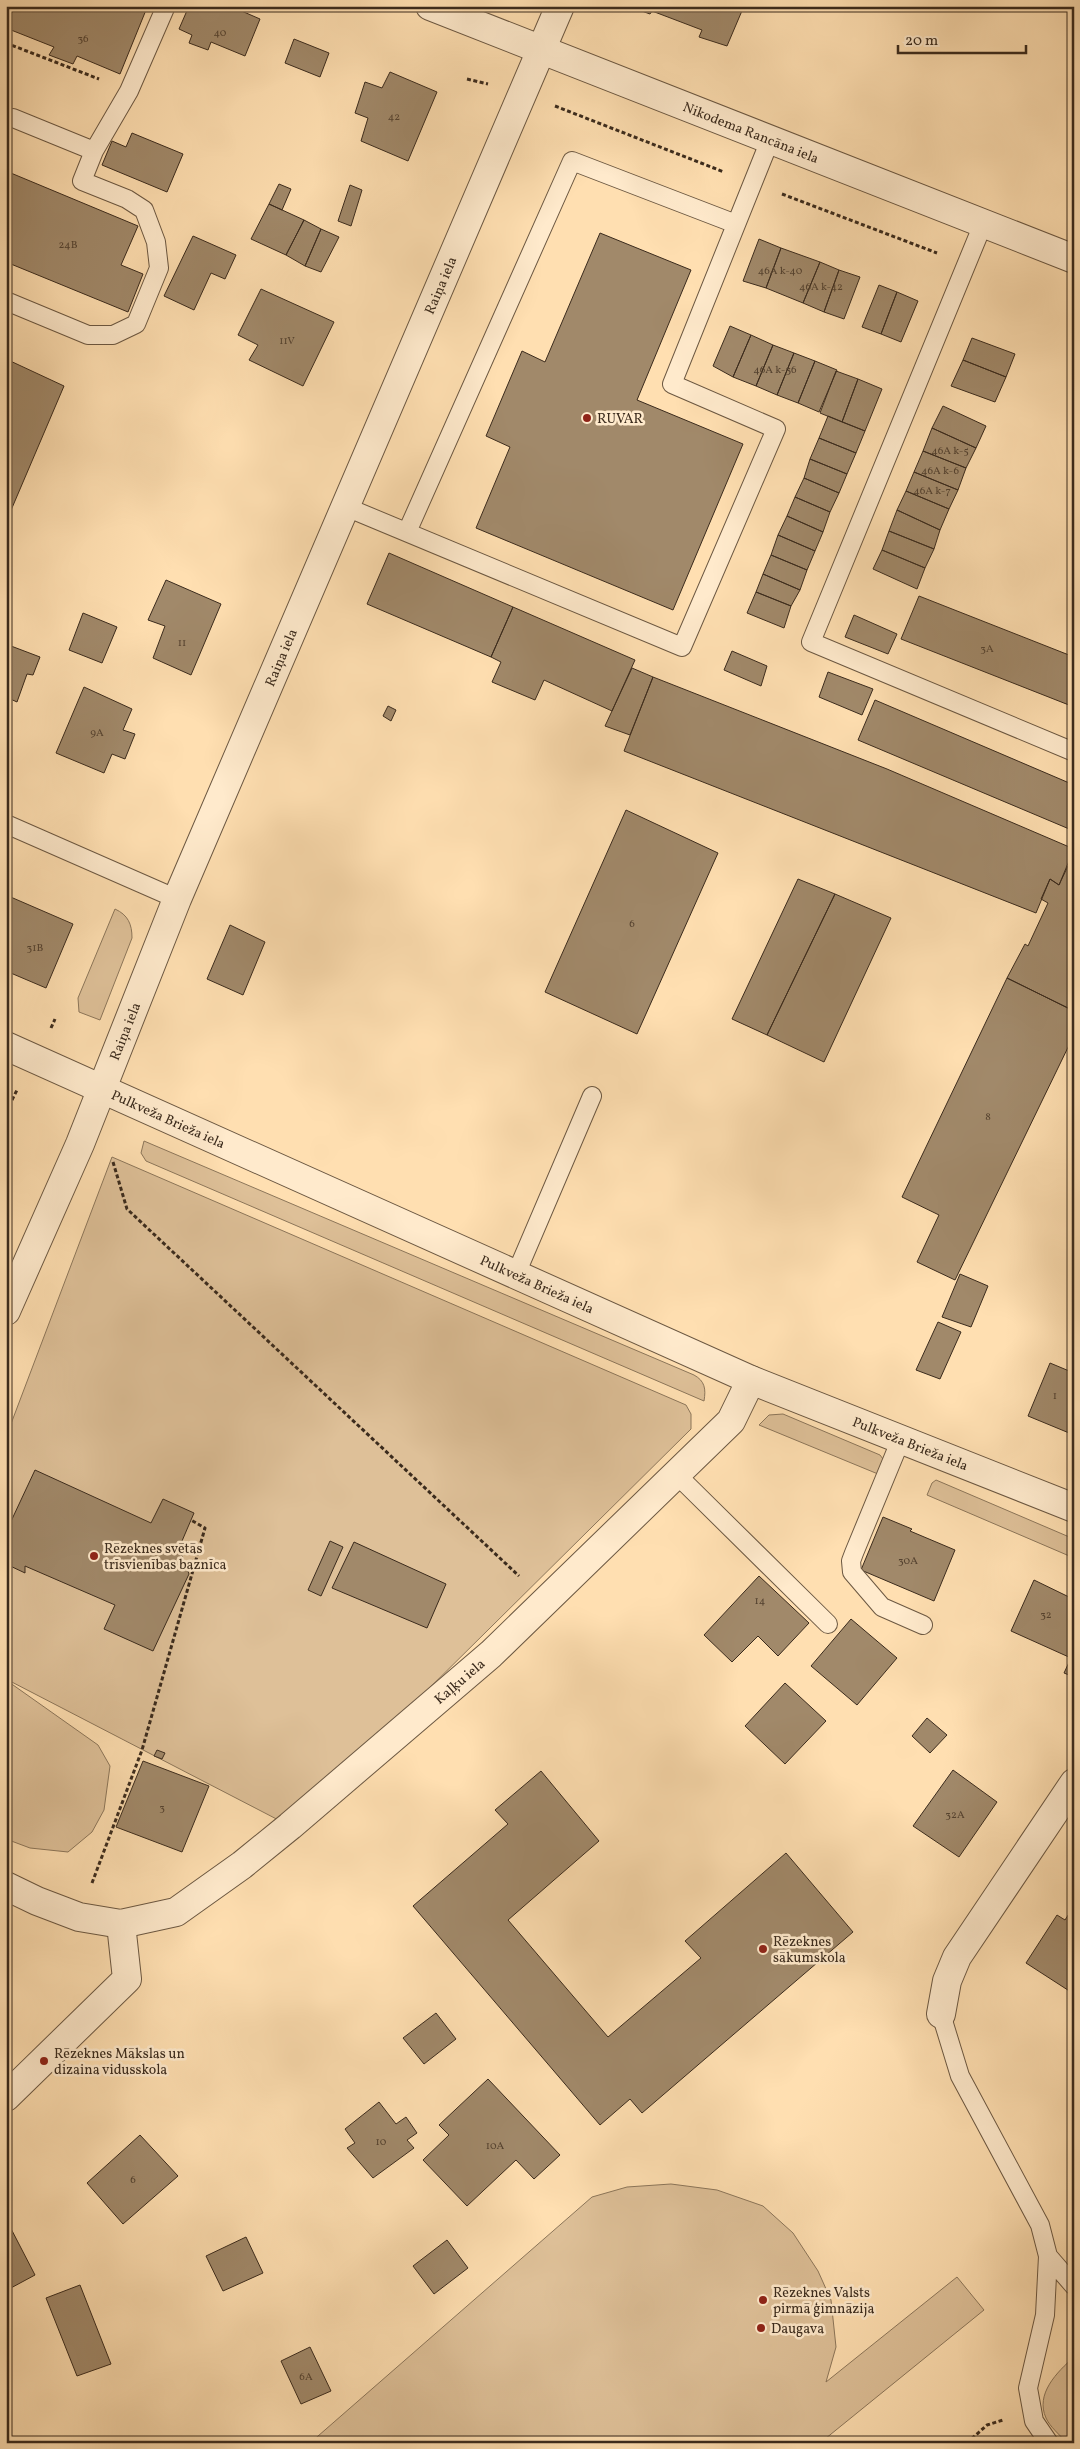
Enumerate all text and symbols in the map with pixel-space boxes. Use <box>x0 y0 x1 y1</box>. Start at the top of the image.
scale bar <box>898 22 1025 54</box>
house number: 40 <box>214 26 227 41</box>
text: 20 m <box>905 31 938 52</box>
house number: 36 <box>77 32 89 47</box>
street label: Nikodema Rancāna iela <box>680 98 821 169</box>
house number: 42 <box>388 110 400 125</box>
house number: 24B <box>59 238 78 253</box>
street label: Raiņa iela <box>421 254 462 318</box>
house number: 46A k-40 <box>758 264 803 279</box>
house number: 46A k-42 <box>799 280 843 295</box>
house number: 11V <box>279 334 295 349</box>
house number: 46A k-36 <box>753 363 797 378</box>
place label: RUVAR <box>597 410 644 429</box>
marker: RUVAR <box>581 412 593 424</box>
house number: 46A k-5 <box>931 444 969 459</box>
house number: 46A k-6 <box>921 464 959 479</box>
house number: 46A k-7 <box>913 484 951 499</box>
street label: Raiņa iela <box>261 626 303 690</box>
house number: 11 <box>178 636 186 651</box>
house number: 3A <box>980 642 994 657</box>
house number: 9A <box>90 726 104 741</box>
house number: 6 <box>629 917 635 932</box>
house number: 31B <box>27 941 44 956</box>
street label: Raiņa iela <box>106 1000 146 1064</box>
street label: Pulkveža Brieža iela <box>108 1086 228 1154</box>
house number: 8 <box>985 1110 991 1125</box>
street label: Pulkveža Brieža iela <box>476 1252 596 1319</box>
house number: 1 <box>1053 1389 1057 1404</box>
street label: Pulkveža Brieža iela <box>849 1413 971 1476</box>
place label: Rēzeknes svētās trīsvienības baznīca <box>104 1540 226 1575</box>
marker: Rēzeknes svētās trīsvienības baznīca <box>88 1550 100 1562</box>
house number: 30A <box>898 1554 918 1569</box>
house number: 14 <box>755 1594 766 1609</box>
house number: 32 <box>1040 1608 1052 1623</box>
street label: Kaļķu iela <box>431 1655 490 1709</box>
house number: 3 <box>159 1801 165 1816</box>
house number: 32A <box>945 1808 965 1823</box>
place label: Rēzeknes sākumskola <box>773 1933 846 1968</box>
marker: Rēzeknes sākumskola <box>757 1943 769 1955</box>
place label: Rēzeknes Mākslas un dizaina vidusskola <box>54 2045 185 2080</box>
marker: Rēzeknes Mākslas un dizaina vidusskola <box>38 2055 50 2067</box>
house number: 10 <box>376 2135 387 2150</box>
house number: 10A <box>486 2139 505 2154</box>
house number: 6 <box>130 2173 136 2188</box>
place label: Rēzeknes Valsts pirmā ģimnāzija <box>773 2284 874 2319</box>
marker: Rēzeknes Valsts pirmā ģimnāzija <box>757 2294 769 2306</box>
place label: Daugava <box>771 2320 824 2339</box>
marker: Daugava <box>755 2322 767 2334</box>
house number: 6A <box>299 2370 313 2385</box>

